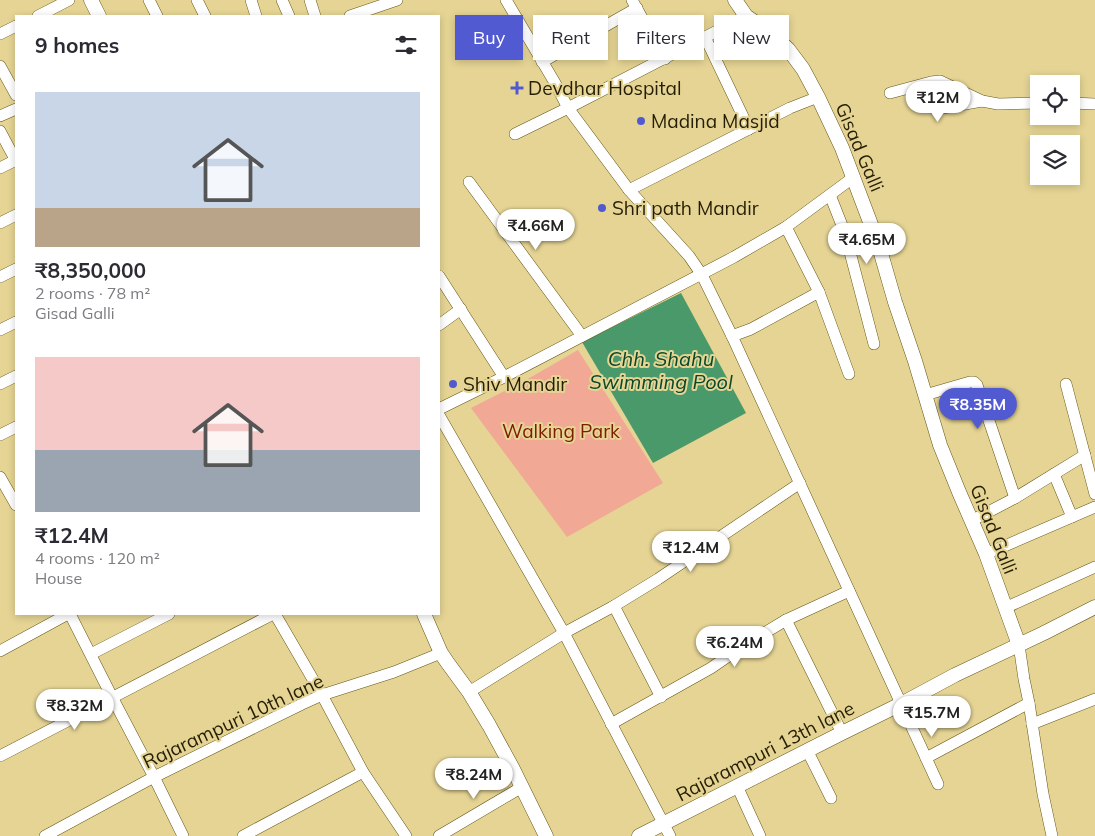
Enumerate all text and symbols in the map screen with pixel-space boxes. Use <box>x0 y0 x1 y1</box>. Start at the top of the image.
chip: Buy <box>455 15 523 60</box>
chip: Rent <box>533 15 608 60</box>
chip: Filters <box>618 15 704 60</box>
chip: New <box>714 15 789 60</box>
icon: filters <box>392 31 420 59</box>
text: 9 homes <box>35 32 119 58</box>
map controls <box>1030 75 1080 185</box>
button: locate <box>1030 75 1080 125</box>
place label: Devdhar Hospital <box>528 76 681 100</box>
pin: ₹12M <box>908 80 968 123</box>
marker: Devdhar Hospital <box>510 81 524 95</box>
text: ₹12M <box>917 87 959 107</box>
street label: Gisad Galli <box>831 99 889 195</box>
place label: Madina Masjid <box>651 109 780 133</box>
marker: Madina Masjid <box>635 115 647 127</box>
icon: home <box>183 125 273 215</box>
button: layers <box>1030 135 1080 185</box>
place label: Shri path Mandir <box>612 196 759 220</box>
marker: Shri path Mandir <box>596 202 608 214</box>
pin: ₹4.66M <box>495 208 577 251</box>
text: ₹4.66M <box>508 215 564 235</box>
pin: ₹4.65M <box>826 222 908 265</box>
text: ₹4.65M <box>839 229 895 249</box>
text: ₹8,350,000 <box>35 257 146 283</box>
text: 2 rooms · 78 m² <box>35 283 150 303</box>
text: Gisad Galli <box>35 303 115 323</box>
water label: Chh. Shahu Swimming Pool <box>589 346 733 394</box>
place label: Shiv Mandir <box>463 372 567 396</box>
marker: Shiv Mandir <box>447 378 459 390</box>
pin: ₹8.35M <box>937 388 1019 430</box>
icon: home <box>183 390 273 480</box>
text: ₹8.35M <box>950 394 1006 414</box>
park label: Walking Park <box>502 419 620 443</box>
street label: Gisad Galli <box>965 481 1023 577</box>
text: ₹12.4M <box>35 522 109 548</box>
pin: ₹12.4M <box>650 530 732 573</box>
text: ₹12.4M <box>663 537 719 557</box>
text: 4 rooms · 120 m² <box>35 548 160 568</box>
text: House <box>35 568 82 588</box>
pin: ₹6.24M <box>694 626 776 668</box>
text: ₹6.24M <box>707 632 763 652</box>
street label: Rajarampuri 10th lane <box>139 668 327 774</box>
pin: ₹8.32M <box>34 688 116 731</box>
text: ₹8.32M <box>47 695 103 715</box>
street label: Rajarampuri 13th lane <box>672 696 858 806</box>
pin: ₹15.7M <box>891 696 973 738</box>
text: ₹15.7M <box>904 702 960 722</box>
pin: ₹8.24M <box>433 758 515 800</box>
text: ₹8.24M <box>446 764 502 784</box>

